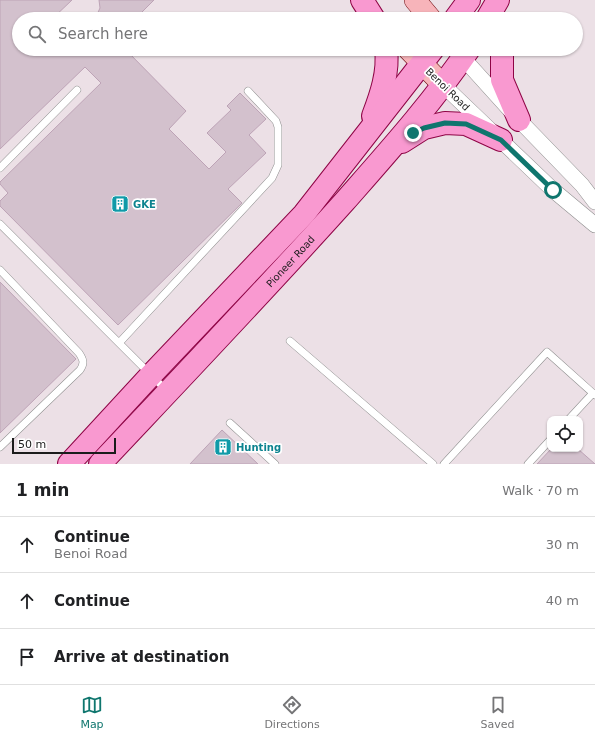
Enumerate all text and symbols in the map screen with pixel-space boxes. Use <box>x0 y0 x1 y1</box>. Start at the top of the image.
search box <box>12 12 583 56</box>
icon: search <box>26 23 48 45</box>
text: Search here <box>58 25 148 43</box>
street label: Benoi Road <box>423 66 472 113</box>
route end <box>404 124 422 142</box>
route start <box>544 181 562 199</box>
building icon: GKE <box>110 194 130 214</box>
place label: GKE <box>133 199 156 210</box>
street label: Pioneer Road <box>264 234 317 289</box>
map controls <box>547 416 583 452</box>
button: locate <box>547 416 583 452</box>
scale bar <box>12 436 116 455</box>
building icon: Hunting <box>213 437 233 457</box>
text: 50 m <box>18 438 46 451</box>
place label: Hunting <box>236 442 281 453</box>
text: 1 min <box>16 480 69 500</box>
text: Walk · 70 m <box>502 483 579 498</box>
text: Continue <box>54 528 130 546</box>
icon: ahead <box>16 534 38 556</box>
text: 30 m <box>546 537 579 552</box>
text: Benoi Road <box>54 546 127 561</box>
icon: ahead <box>16 590 38 612</box>
text: Continue <box>54 592 130 610</box>
text: 40 m <box>546 593 579 608</box>
icon: arrive <box>16 646 38 668</box>
text: Arrive at destination <box>54 648 229 666</box>
tab: Map <box>80 694 104 731</box>
tab: Directions <box>264 694 320 731</box>
tab: Saved <box>481 694 515 731</box>

